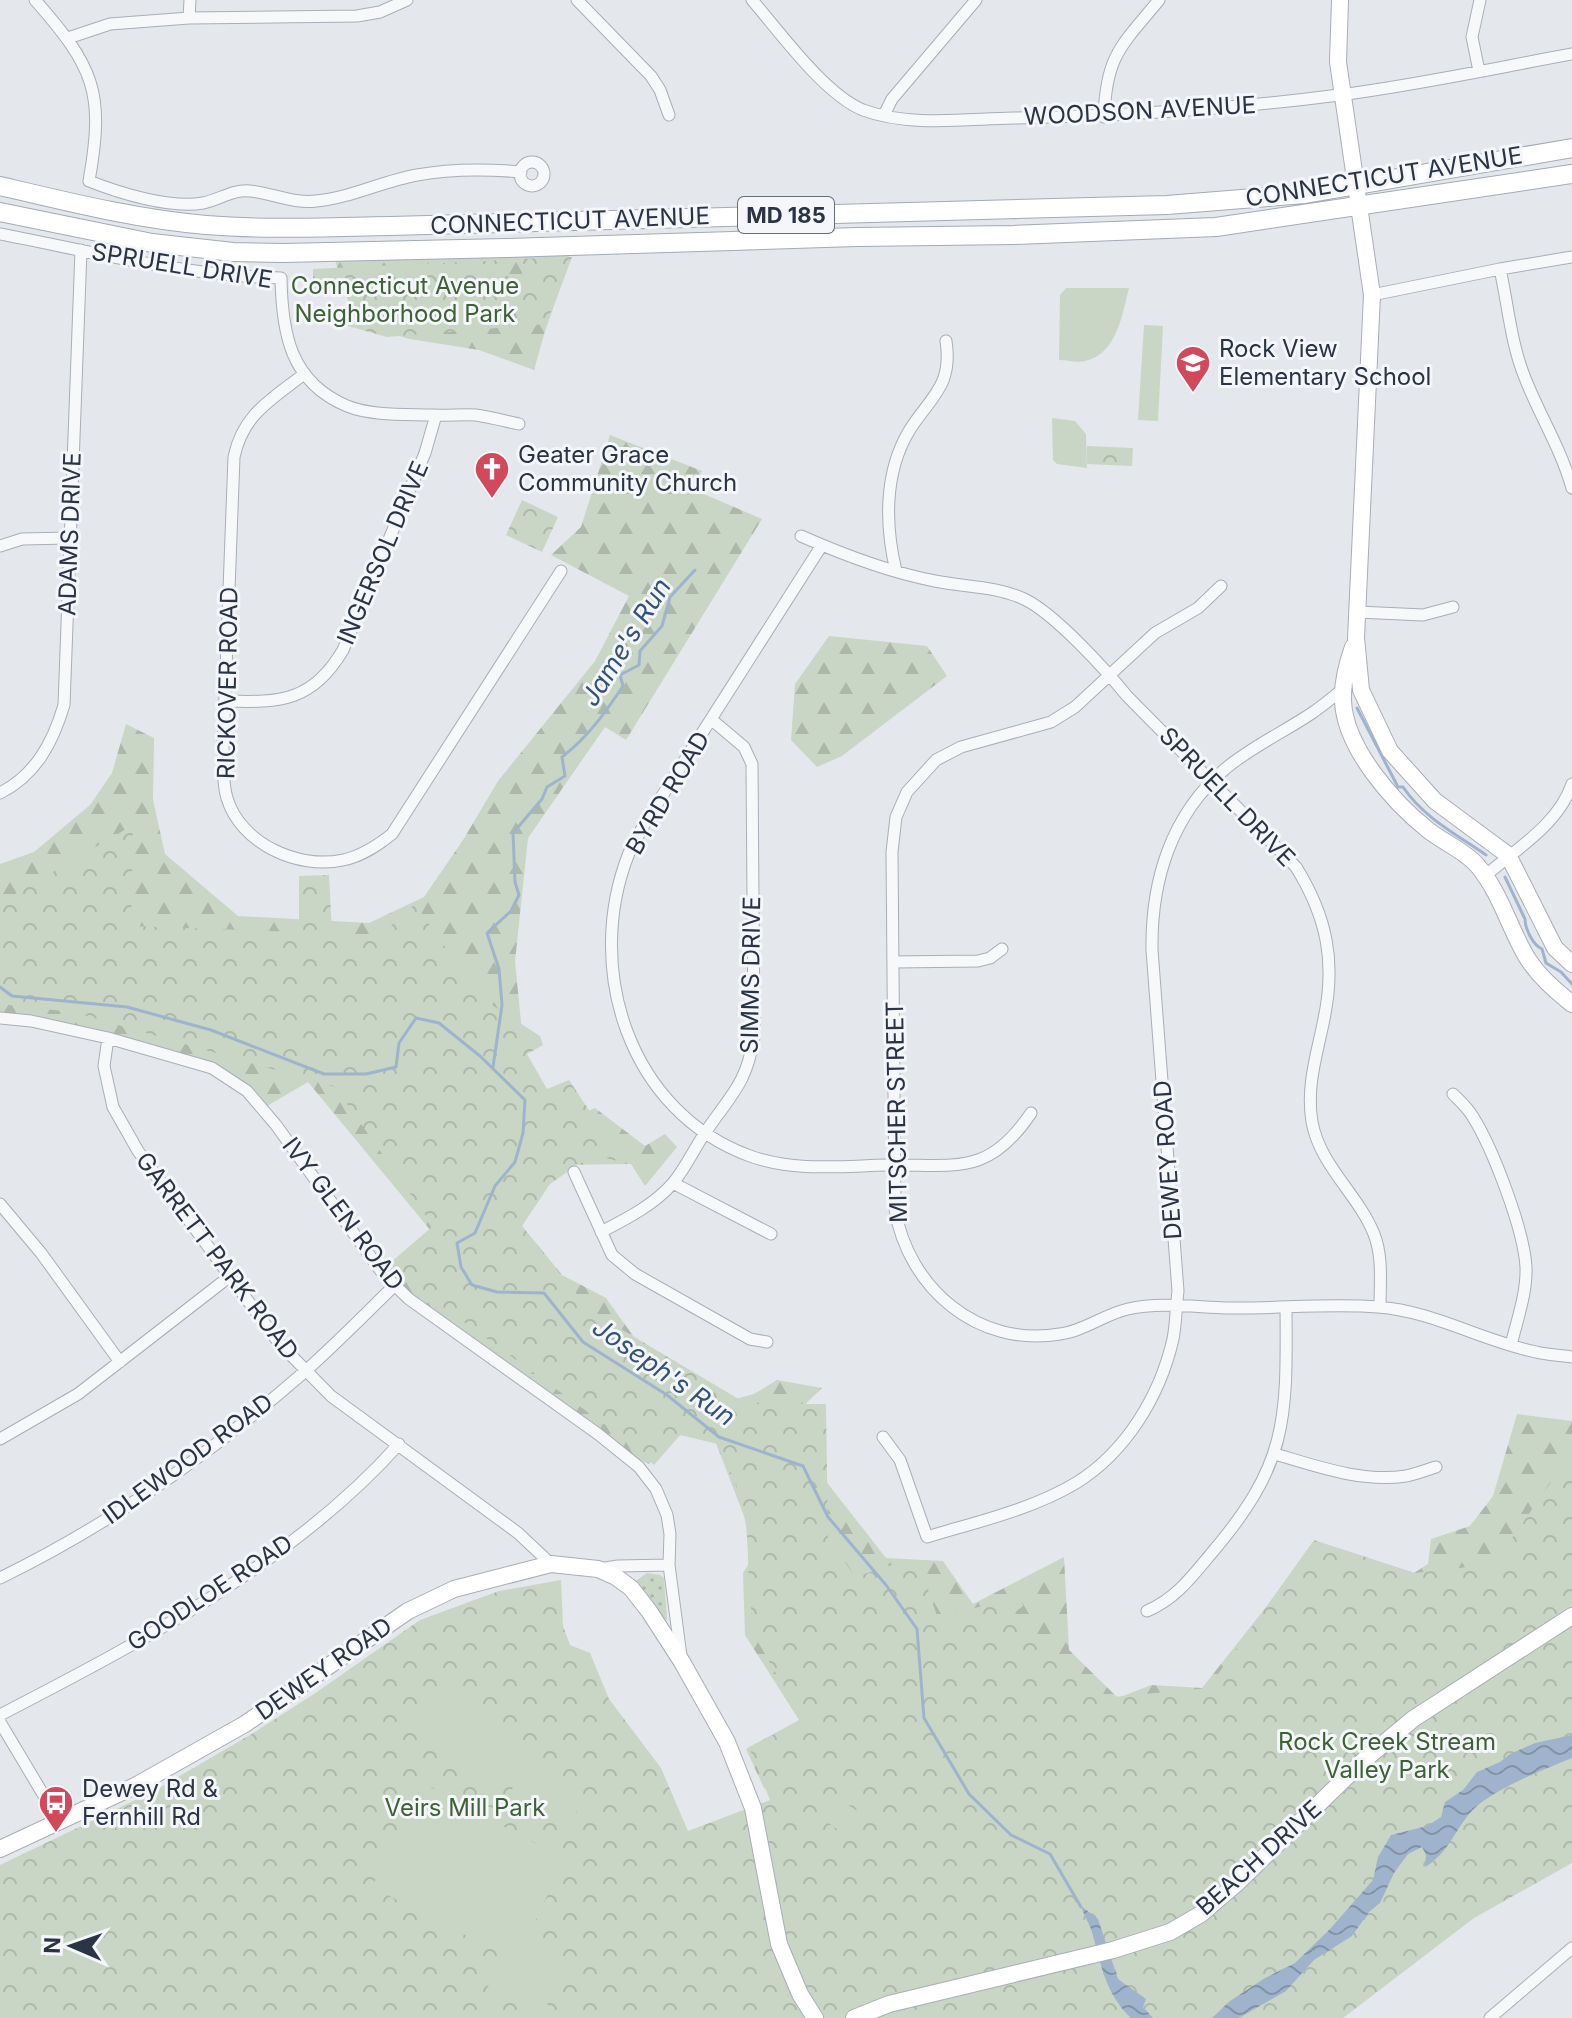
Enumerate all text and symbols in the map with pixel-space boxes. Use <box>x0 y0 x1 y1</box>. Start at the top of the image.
street label: WOODSON AVENUE <box>1023 90 1257 131</box>
street label: CONNECTICUT AVENUE <box>1243 140 1524 213</box>
road number: MD 185 <box>738 197 834 233</box>
street label: CONNECTICUT AVENUE <box>430 201 710 240</box>
street label: SPRUELL DRIVE <box>90 237 274 294</box>
park label: Connecticut Avenue Neighborhood Park <box>291 271 519 328</box>
place label: Rock View Elementary School <box>1219 334 1431 391</box>
school or university icon: Rock View Elementary School <box>1174 344 1212 394</box>
place label: Geater Grace Community Church <box>518 440 737 497</box>
church icon: Geater Grace Community Church <box>473 450 511 500</box>
street label: ADAMS DRIVE <box>52 452 87 616</box>
street label: INGERSOL DRIVE <box>331 457 434 649</box>
water label: Jame's Run <box>574 572 677 711</box>
street label: RICKOVER ROAD <box>211 587 244 779</box>
street label: SPRUELL DRIVE <box>1154 721 1301 872</box>
street label: BYRD ROAD <box>620 726 716 860</box>
street label: SIMMS DRIVE <box>735 896 766 1054</box>
street label: MITSCHER STREET <box>880 1001 913 1223</box>
street label: DEWEY ROAD <box>1147 1079 1188 1241</box>
street label: IVY GLEN ROAD <box>277 1132 410 1296</box>
street label: GARRETT PARK ROAD <box>130 1146 305 1365</box>
water label: Joseph's Run <box>587 1311 741 1432</box>
street label: IDLEWOOD ROAD <box>97 1387 278 1530</box>
street label: GOODLOE ROAD <box>122 1528 298 1657</box>
street label: DEWEY ROAD <box>250 1611 397 1726</box>
park label: Rock Creek Stream Valley Park <box>1278 1727 1496 1784</box>
place label: Dewey Rd & Fernhill Rd <box>82 1774 218 1831</box>
bus stop icon: Dewey Rd & Fernhill Rd <box>37 1784 75 1834</box>
park label: Veirs Mill Park <box>385 1793 545 1822</box>
street label: BEACH DRIVE <box>1190 1794 1327 1921</box>
north arrow <box>32 1906 112 1986</box>
text: N <box>39 1936 65 1954</box>

